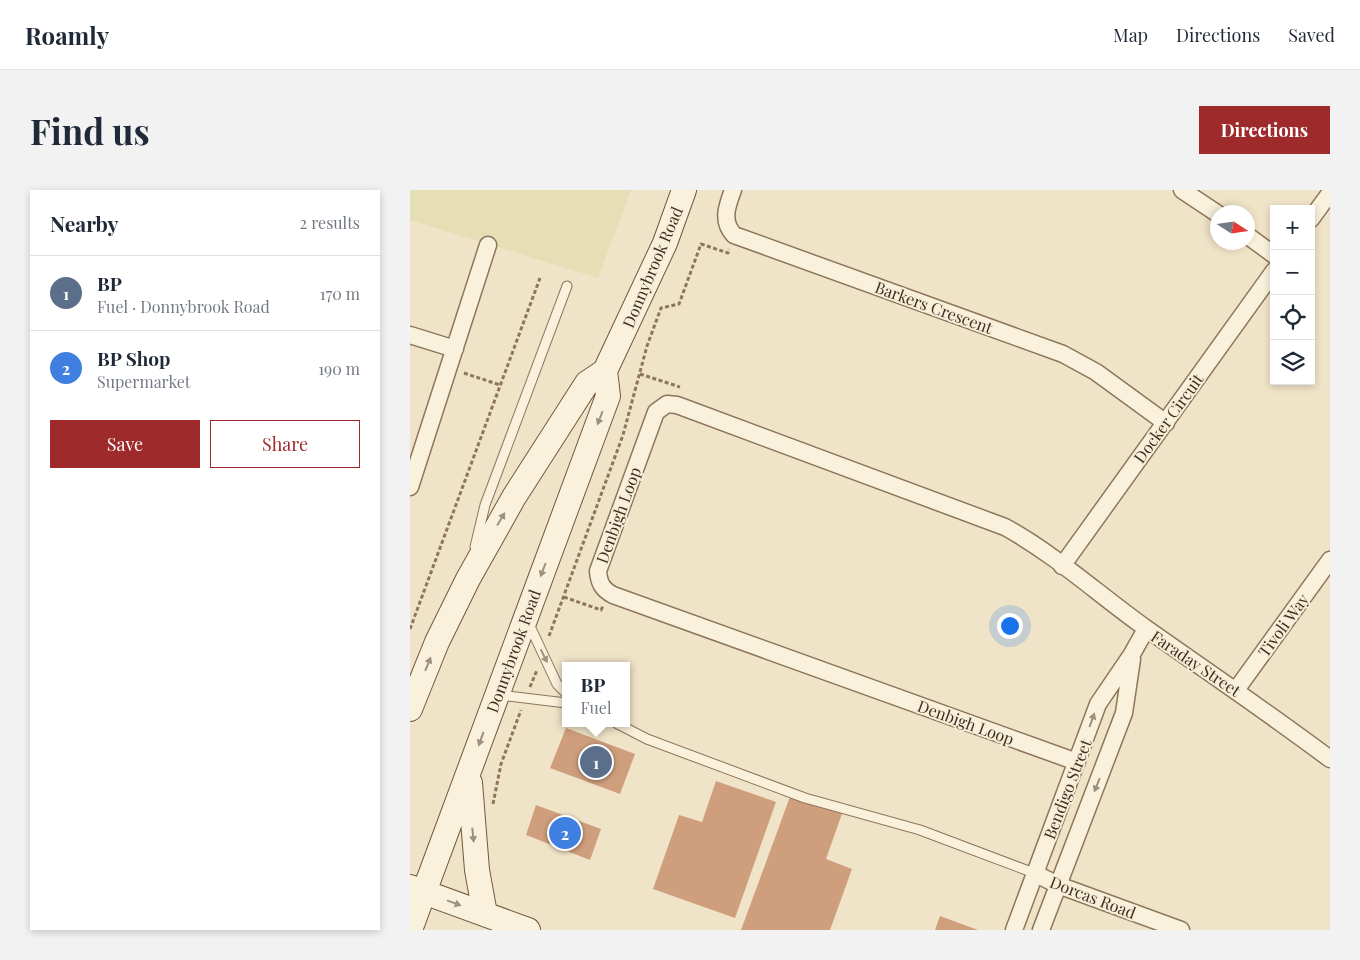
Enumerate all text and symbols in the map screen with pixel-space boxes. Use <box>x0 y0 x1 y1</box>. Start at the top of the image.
text: Roamly <box>25 19 109 51</box>
text: Map <box>1113 23 1148 47</box>
text: Directions <box>1176 23 1260 47</box>
text: Saved <box>1288 23 1335 47</box>
button: Directions <box>1199 106 1330 154</box>
text: Find us <box>30 107 150 154</box>
street label: Donnybrook Road <box>617 203 687 331</box>
north arrow <box>1210 205 1255 250</box>
map controls <box>1270 205 1315 385</box>
button: + <box>1270 205 1315 250</box>
text: Nearby <box>50 209 119 237</box>
text: 2 results <box>300 212 360 233</box>
button: − <box>1270 250 1315 295</box>
text: BP <box>97 270 122 296</box>
street label: Barkers Crescent <box>872 276 996 338</box>
text: 1 <box>63 283 69 304</box>
text: 170 m <box>320 283 360 304</box>
button: locate <box>1270 295 1315 340</box>
text: Fuel · Donnybrook Road <box>97 296 270 317</box>
button: layers <box>1270 340 1315 385</box>
text: BP Shop <box>97 345 170 371</box>
text: 2 <box>62 358 70 379</box>
text: 190 m <box>318 358 360 379</box>
street label: Docker Circuit <box>1129 369 1208 467</box>
text: Supermarket <box>97 371 191 392</box>
one-way arrow <box>596 411 604 426</box>
button: Save <box>50 420 200 468</box>
button: Share <box>210 420 360 468</box>
street label: Denbigh Loop <box>591 464 645 566</box>
one-way arrow <box>497 513 506 526</box>
one-way arrow <box>539 563 547 578</box>
street label: Donnybrook Road <box>481 587 545 715</box>
street label: Tivoli Way <box>1253 589 1313 661</box>
your location <box>997 613 1023 639</box>
street label: Faraday Street <box>1147 625 1245 701</box>
one-way arrow <box>540 649 548 664</box>
one-way arrow <box>425 657 433 671</box>
popup <box>562 662 630 727</box>
text: BP <box>580 671 605 697</box>
street label: Denbigh Loop <box>915 695 1017 749</box>
text: Fuel <box>580 697 612 718</box>
one-way arrow <box>1089 713 1096 728</box>
one-way arrow <box>477 732 485 747</box>
street label: Bendigo Street <box>1038 736 1096 842</box>
pin: 1 <box>580 743 612 781</box>
one-way arrow <box>1093 778 1101 793</box>
pin: 2 <box>549 814 581 852</box>
one-way arrow <box>469 827 477 843</box>
street label: Dorcas Road <box>1047 871 1139 923</box>
one-way arrow <box>447 900 462 907</box>

